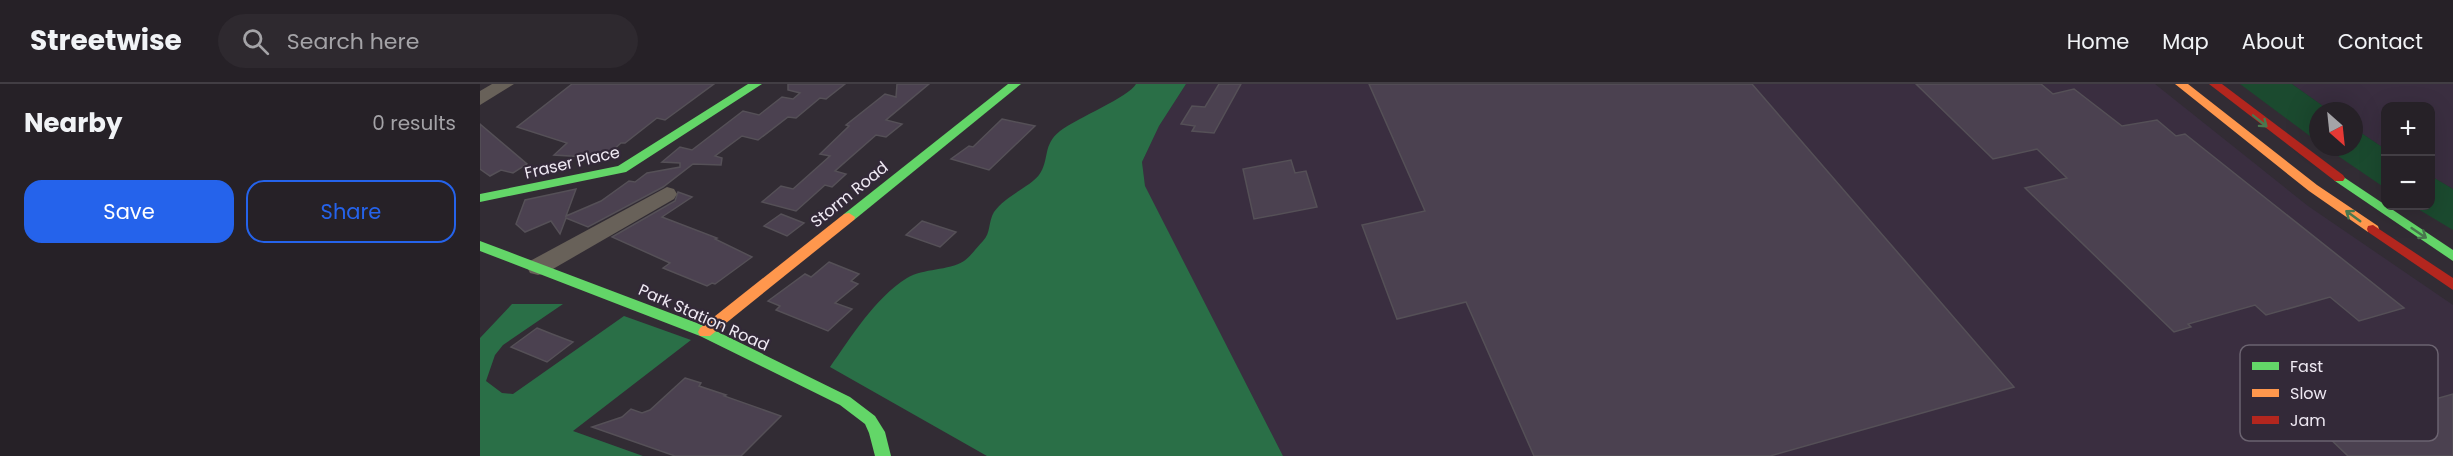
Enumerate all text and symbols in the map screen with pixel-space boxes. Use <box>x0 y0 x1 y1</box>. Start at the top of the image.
search box <box>218 14 638 68</box>
text: Streetwise <box>30 21 182 60</box>
icon: search <box>239 25 272 58</box>
text: Search here <box>287 26 419 57</box>
text: Home <box>2067 27 2129 56</box>
text: Map <box>2162 27 2209 56</box>
text: About <box>2242 27 2305 56</box>
text: Contact <box>2338 27 2423 56</box>
north arrow <box>2309 102 2363 156</box>
map controls <box>2381 102 2435 210</box>
button: + <box>2381 102 2435 156</box>
text: Nearby <box>24 105 122 141</box>
text: 0 results <box>372 109 456 137</box>
one-way arrow <box>2252 114 2268 127</box>
street label: Fraser Place <box>522 140 622 185</box>
street label: Storm Road <box>806 156 893 233</box>
button: − <box>2381 156 2435 210</box>
button: Save <box>24 180 234 243</box>
button: Share <box>246 180 456 243</box>
one-way arrow <box>2345 210 2361 222</box>
one-way arrow <box>2411 227 2428 240</box>
street label: Park Station Road <box>635 278 773 357</box>
legend <box>2240 345 2438 441</box>
text: Fast <box>2290 355 2323 378</box>
text: Slow <box>2290 382 2327 405</box>
text: Jam <box>2290 409 2326 432</box>

